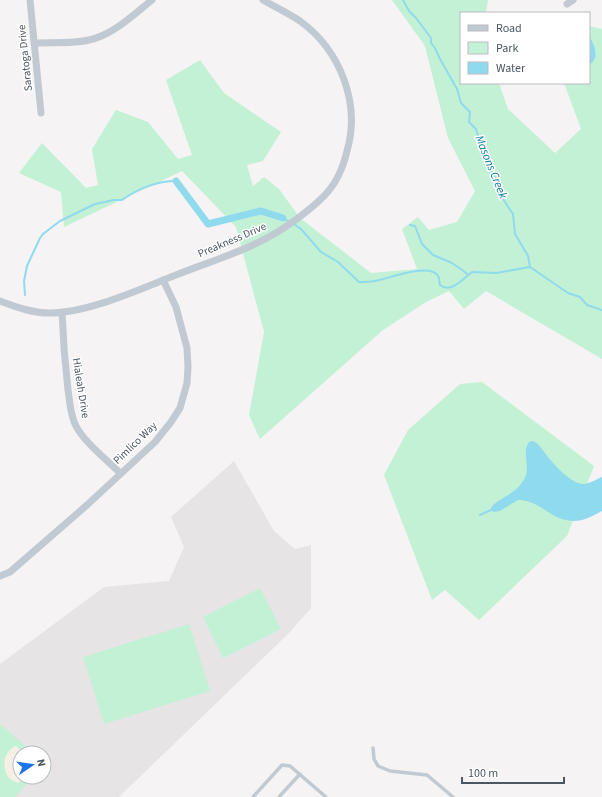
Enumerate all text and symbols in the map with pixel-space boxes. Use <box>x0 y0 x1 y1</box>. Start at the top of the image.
legend <box>460 12 590 84</box>
text: Road <box>496 20 522 37</box>
street label: Saratoga Drive <box>14 23 36 92</box>
text: Park <box>496 40 518 57</box>
text: Water <box>496 60 526 77</box>
water label: Masons Creek <box>471 133 512 202</box>
street label: Preakness Drive <box>195 219 269 261</box>
street label: Hialeah Drive <box>69 357 93 420</box>
street label: Pimlico Way <box>110 418 160 468</box>
north arrow <box>12 745 52 785</box>
text: N <box>33 758 49 768</box>
scale bar <box>462 759 564 785</box>
text: 100 m <box>468 765 498 782</box>

